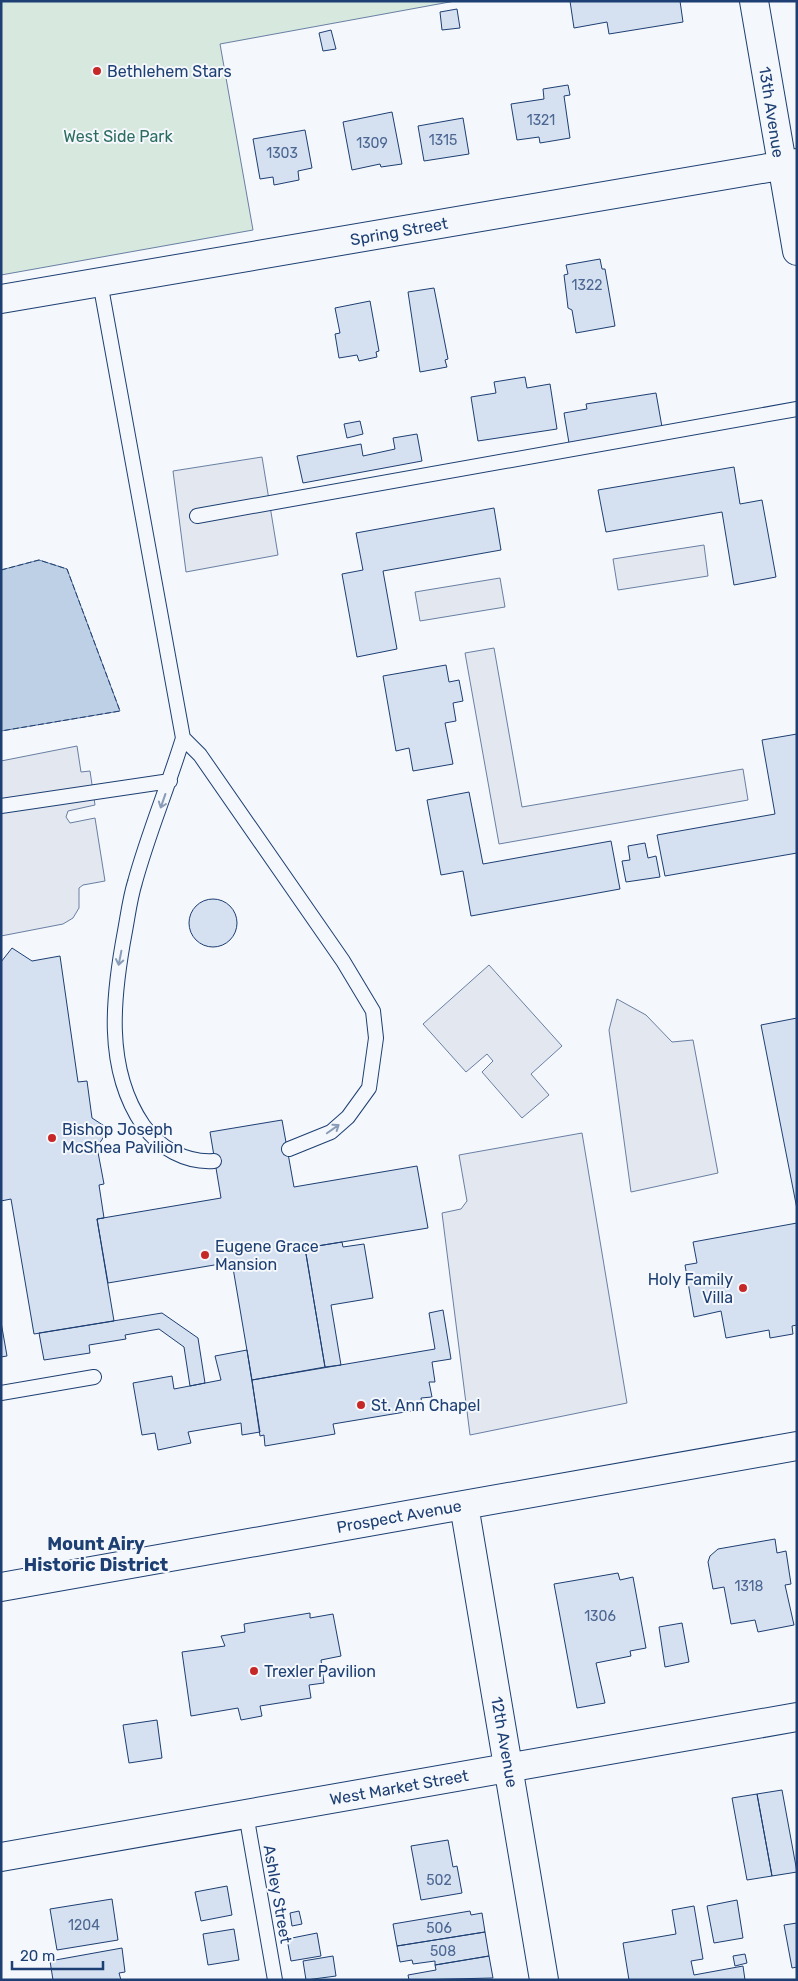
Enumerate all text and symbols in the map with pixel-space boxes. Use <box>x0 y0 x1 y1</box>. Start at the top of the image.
place label: Bethlehem Stars <box>107 62 232 81</box>
marker: Bethlehem Stars <box>91 65 103 77</box>
street label: 13th Avenue <box>755 65 788 159</box>
house number: 1321 <box>527 112 555 129</box>
park label: West Side Park <box>63 127 173 146</box>
house number: 1315 <box>429 132 457 149</box>
house number: 1309 <box>356 135 388 152</box>
house number: 1303 <box>266 145 298 162</box>
street label: Spring Street <box>349 214 449 249</box>
house number: 1322 <box>572 277 602 294</box>
one-way arrow <box>158 793 167 809</box>
one-way arrow <box>115 949 125 965</box>
place label: Bishop Joseph McShea Pavilion <box>62 1120 183 1157</box>
one-way arrow <box>326 1124 340 1134</box>
marker: Bishop Joseph McShea Pavilion <box>46 1132 58 1144</box>
place label: Eugene Grace Mansion <box>215 1237 319 1274</box>
marker: Eugene Grace Mansion <box>199 1249 211 1261</box>
place label: Holy Family Villa <box>648 1270 733 1307</box>
marker: Holy Family Villa <box>737 1282 749 1294</box>
place label: St. Ann Chapel <box>371 1396 480 1415</box>
marker: St. Ann Chapel <box>355 1399 367 1411</box>
street label: Prospect Avenue <box>335 1496 463 1537</box>
district label: Mount Airy Historic District <box>24 1533 168 1576</box>
house number: 1318 <box>734 1578 764 1595</box>
house number: 1306 <box>584 1608 616 1625</box>
place label: Trexler Pavilion <box>264 1662 376 1681</box>
marker: Trexler Pavilion <box>248 1665 260 1677</box>
street label: 12th Avenue <box>487 1695 522 1789</box>
street label: West Market Street <box>328 1766 470 1809</box>
street label: Ashley Street <box>259 1843 296 1945</box>
house number: 502 <box>426 1872 452 1889</box>
house number: 1204 <box>68 1917 100 1934</box>
house number: 506 <box>426 1920 452 1937</box>
scale bar <box>12 1938 104 1970</box>
house number: 508 <box>430 1943 456 1960</box>
text: 20 m <box>20 1947 55 1965</box>

